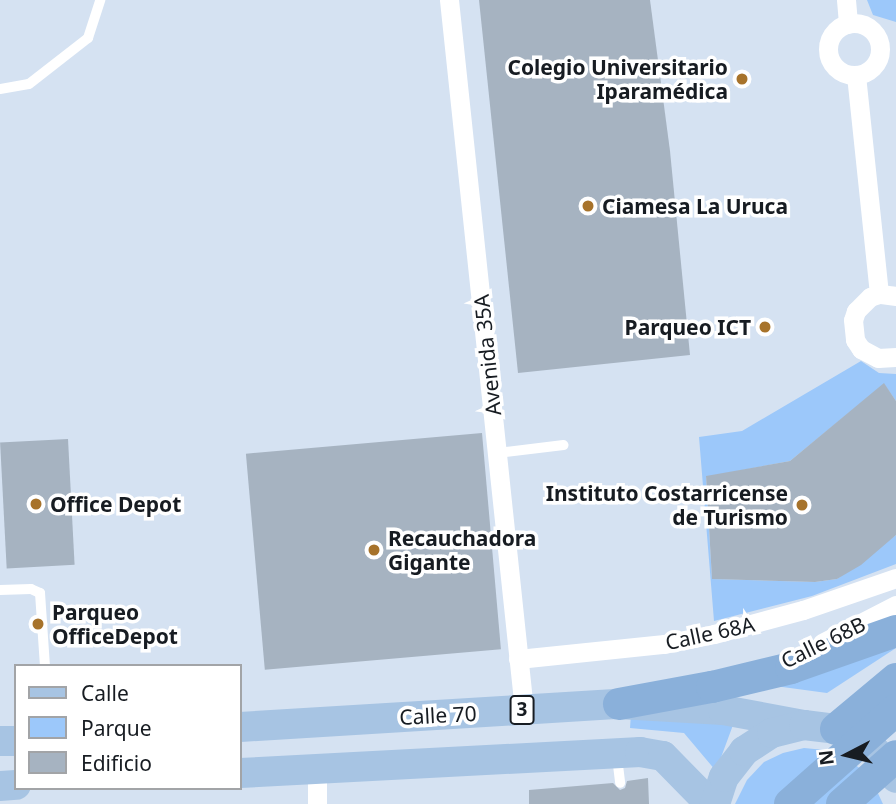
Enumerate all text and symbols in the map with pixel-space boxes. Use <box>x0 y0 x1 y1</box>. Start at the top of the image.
place label: Colegio Universitario Iparamédica <box>507 54 728 104</box>
marker: Colegio Universitario Iparamédica <box>734 71 750 87</box>
place label: Ciamesa La Uruca <box>602 193 788 219</box>
marker: Ciamesa La Uruca <box>580 198 596 214</box>
street label: Avenida 35A <box>468 293 506 417</box>
place label: Parqueo ICT <box>625 314 751 340</box>
marker: Parqueo ICT <box>757 319 773 335</box>
place label: Instituto Costarricense de Turismo <box>546 480 788 530</box>
place label: Office Depot <box>50 491 181 517</box>
marker: Office Depot <box>28 496 44 512</box>
marker: Instituto Costarricense de Turismo <box>794 497 810 513</box>
place label: Recauchadora Gigante <box>388 525 536 575</box>
marker: Recauchadora Gigante <box>366 542 382 558</box>
place label: Parqueo OfficeDepot <box>52 599 178 649</box>
street label: Calle 68A <box>663 611 757 655</box>
street label: Calle 68B <box>777 611 869 673</box>
marker: Parqueo OfficeDepot <box>30 616 46 632</box>
legend <box>14 664 242 790</box>
text: Calle <box>81 679 129 707</box>
road number: 3 <box>508 694 536 726</box>
street label: Calle 70 <box>399 700 477 730</box>
text: Parque <box>81 714 151 742</box>
north arrow <box>812 720 882 790</box>
text: N <box>812 748 840 767</box>
text: Edificio <box>81 749 152 777</box>

